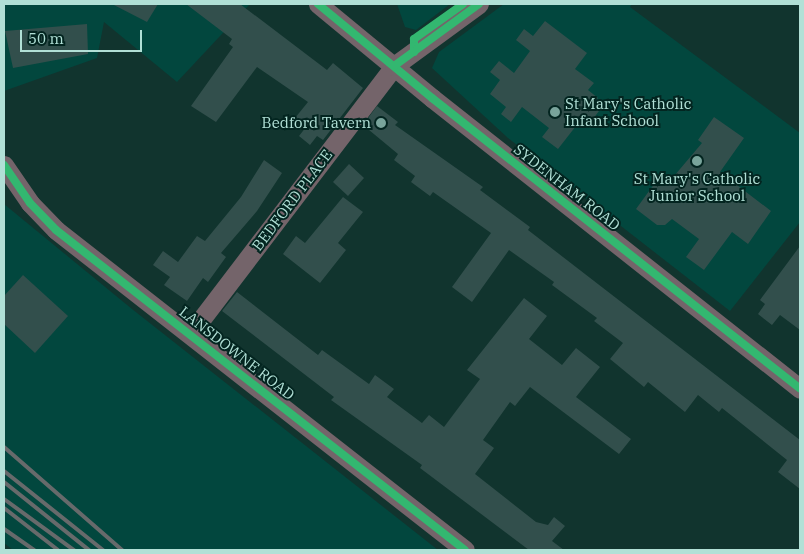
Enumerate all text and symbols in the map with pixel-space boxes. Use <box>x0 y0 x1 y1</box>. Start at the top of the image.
scale bar <box>22 20 145 52</box>
text: 50 m <box>28 29 64 48</box>
place label: St Mary's Catholic Infant School <box>565 94 691 129</box>
marker: St Mary's Catholic Infant School <box>549 106 561 118</box>
place label: Bedford Tavern <box>262 114 371 132</box>
marker: Bedford Tavern <box>375 117 387 129</box>
street label: SYDENHAM ROAD <box>510 140 624 234</box>
street label: BEDFORD PLACE <box>248 146 336 254</box>
marker: St Mary's Catholic Junior School <box>691 155 703 167</box>
place label: St Mary's Catholic Junior School <box>634 169 760 204</box>
street label: LANSDOWNE ROAD <box>176 302 298 404</box>

